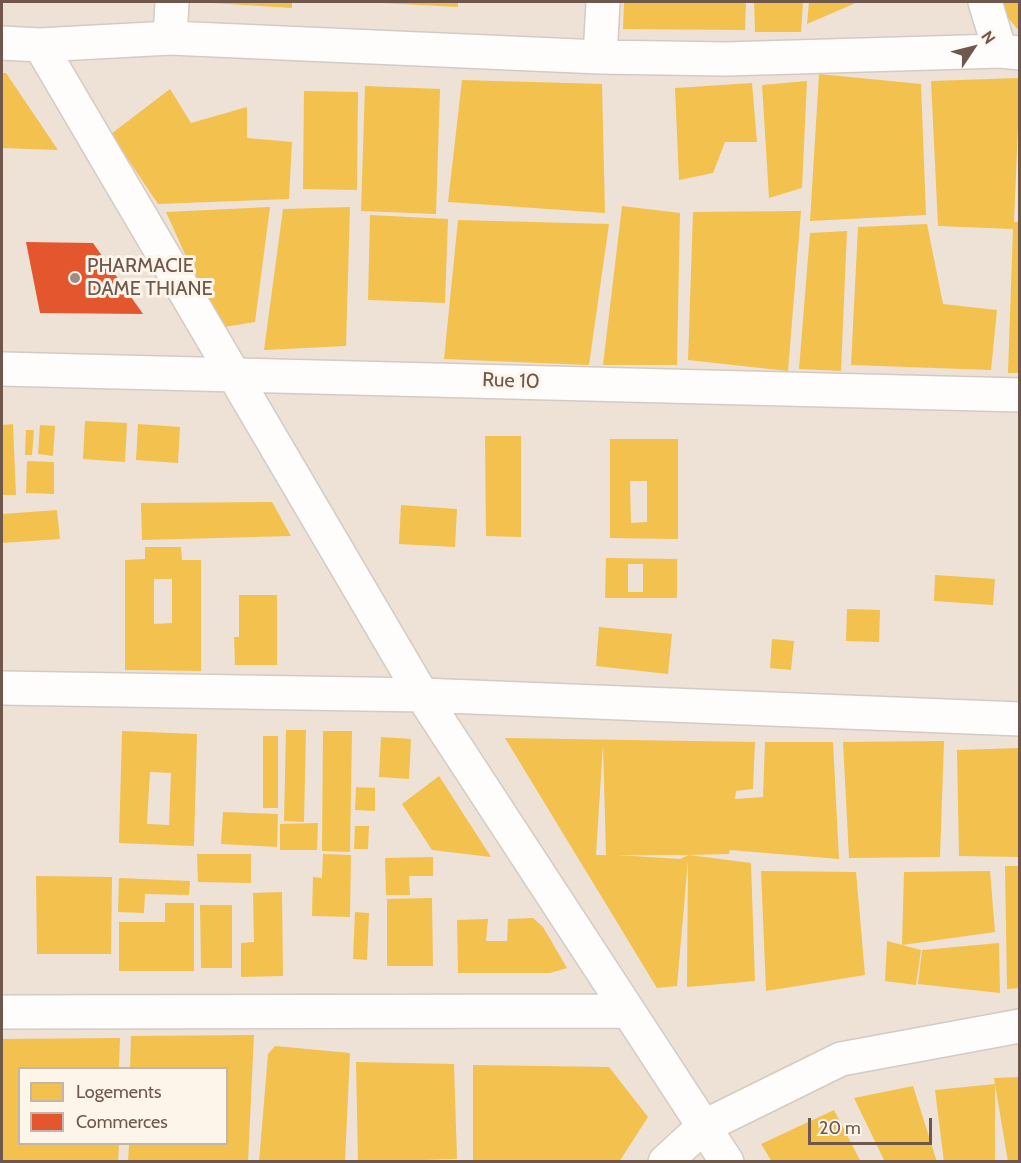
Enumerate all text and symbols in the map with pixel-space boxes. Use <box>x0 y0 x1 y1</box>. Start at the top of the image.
north arrow <box>943 18 1003 78</box>
text: N <box>977 27 999 47</box>
place label: PHARMACIE DAME THIANE <box>87 254 213 301</box>
marker: PHARMACIE DAME THIANE <box>68 271 82 285</box>
street label: Rue 10 <box>482 368 540 394</box>
legend <box>18 1067 228 1145</box>
text: Logements <box>76 1081 161 1103</box>
scale bar <box>811 1106 936 1144</box>
text: Commerces <box>76 1111 168 1133</box>
text: 20 m <box>819 1117 861 1139</box>

